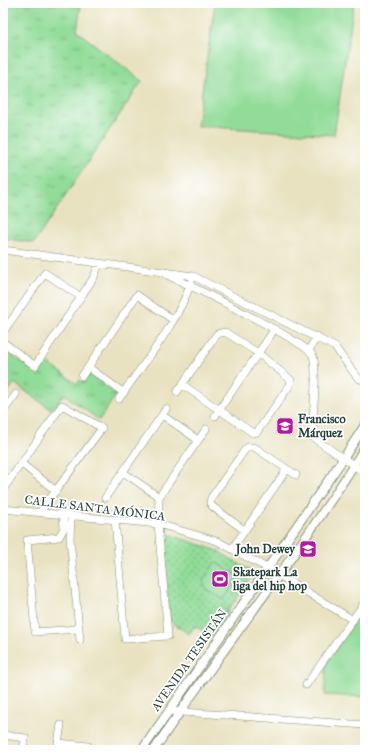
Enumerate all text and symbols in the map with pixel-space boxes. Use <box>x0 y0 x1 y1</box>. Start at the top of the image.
place label: Francisco Márquez <box>298 412 346 441</box>
school or university icon: Francisco Márquez <box>275 416 295 436</box>
street label: CALLE SANTA MÓNICA <box>24 490 166 524</box>
school or university icon: John Dewey <box>298 539 318 559</box>
place label: John Dewey <box>234 542 296 557</box>
place label: Skatepark La liga del hip hop <box>232 565 307 594</box>
sports icon: Skatepark La liga del hip hop <box>210 569 230 589</box>
street label: AVENIDA TESISTÁN <box>147 606 230 715</box>

